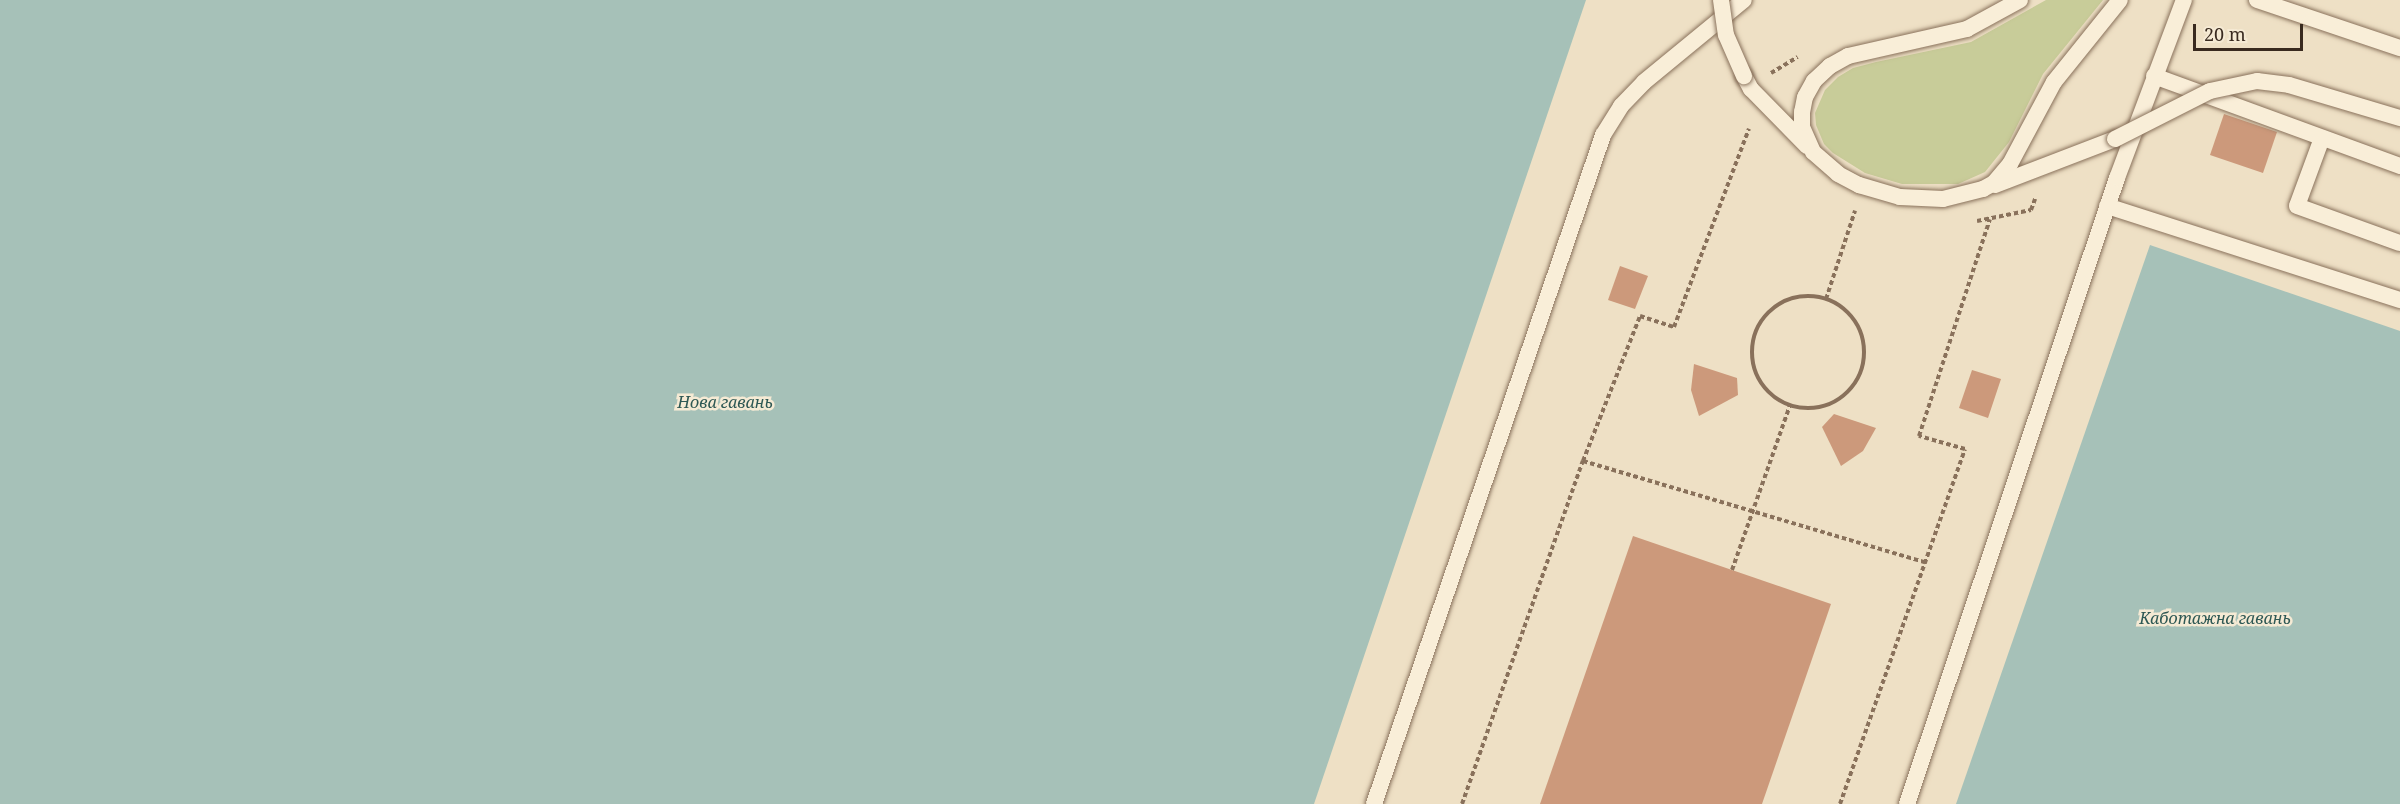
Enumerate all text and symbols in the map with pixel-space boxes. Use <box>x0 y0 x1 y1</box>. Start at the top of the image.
scale bar <box>2196 12 2306 50</box>
text: 20 m <box>2204 22 2246 46</box>
water label: Нова гавань <box>677 392 773 412</box>
water label: Каботажна гавань <box>2139 608 2291 628</box>

